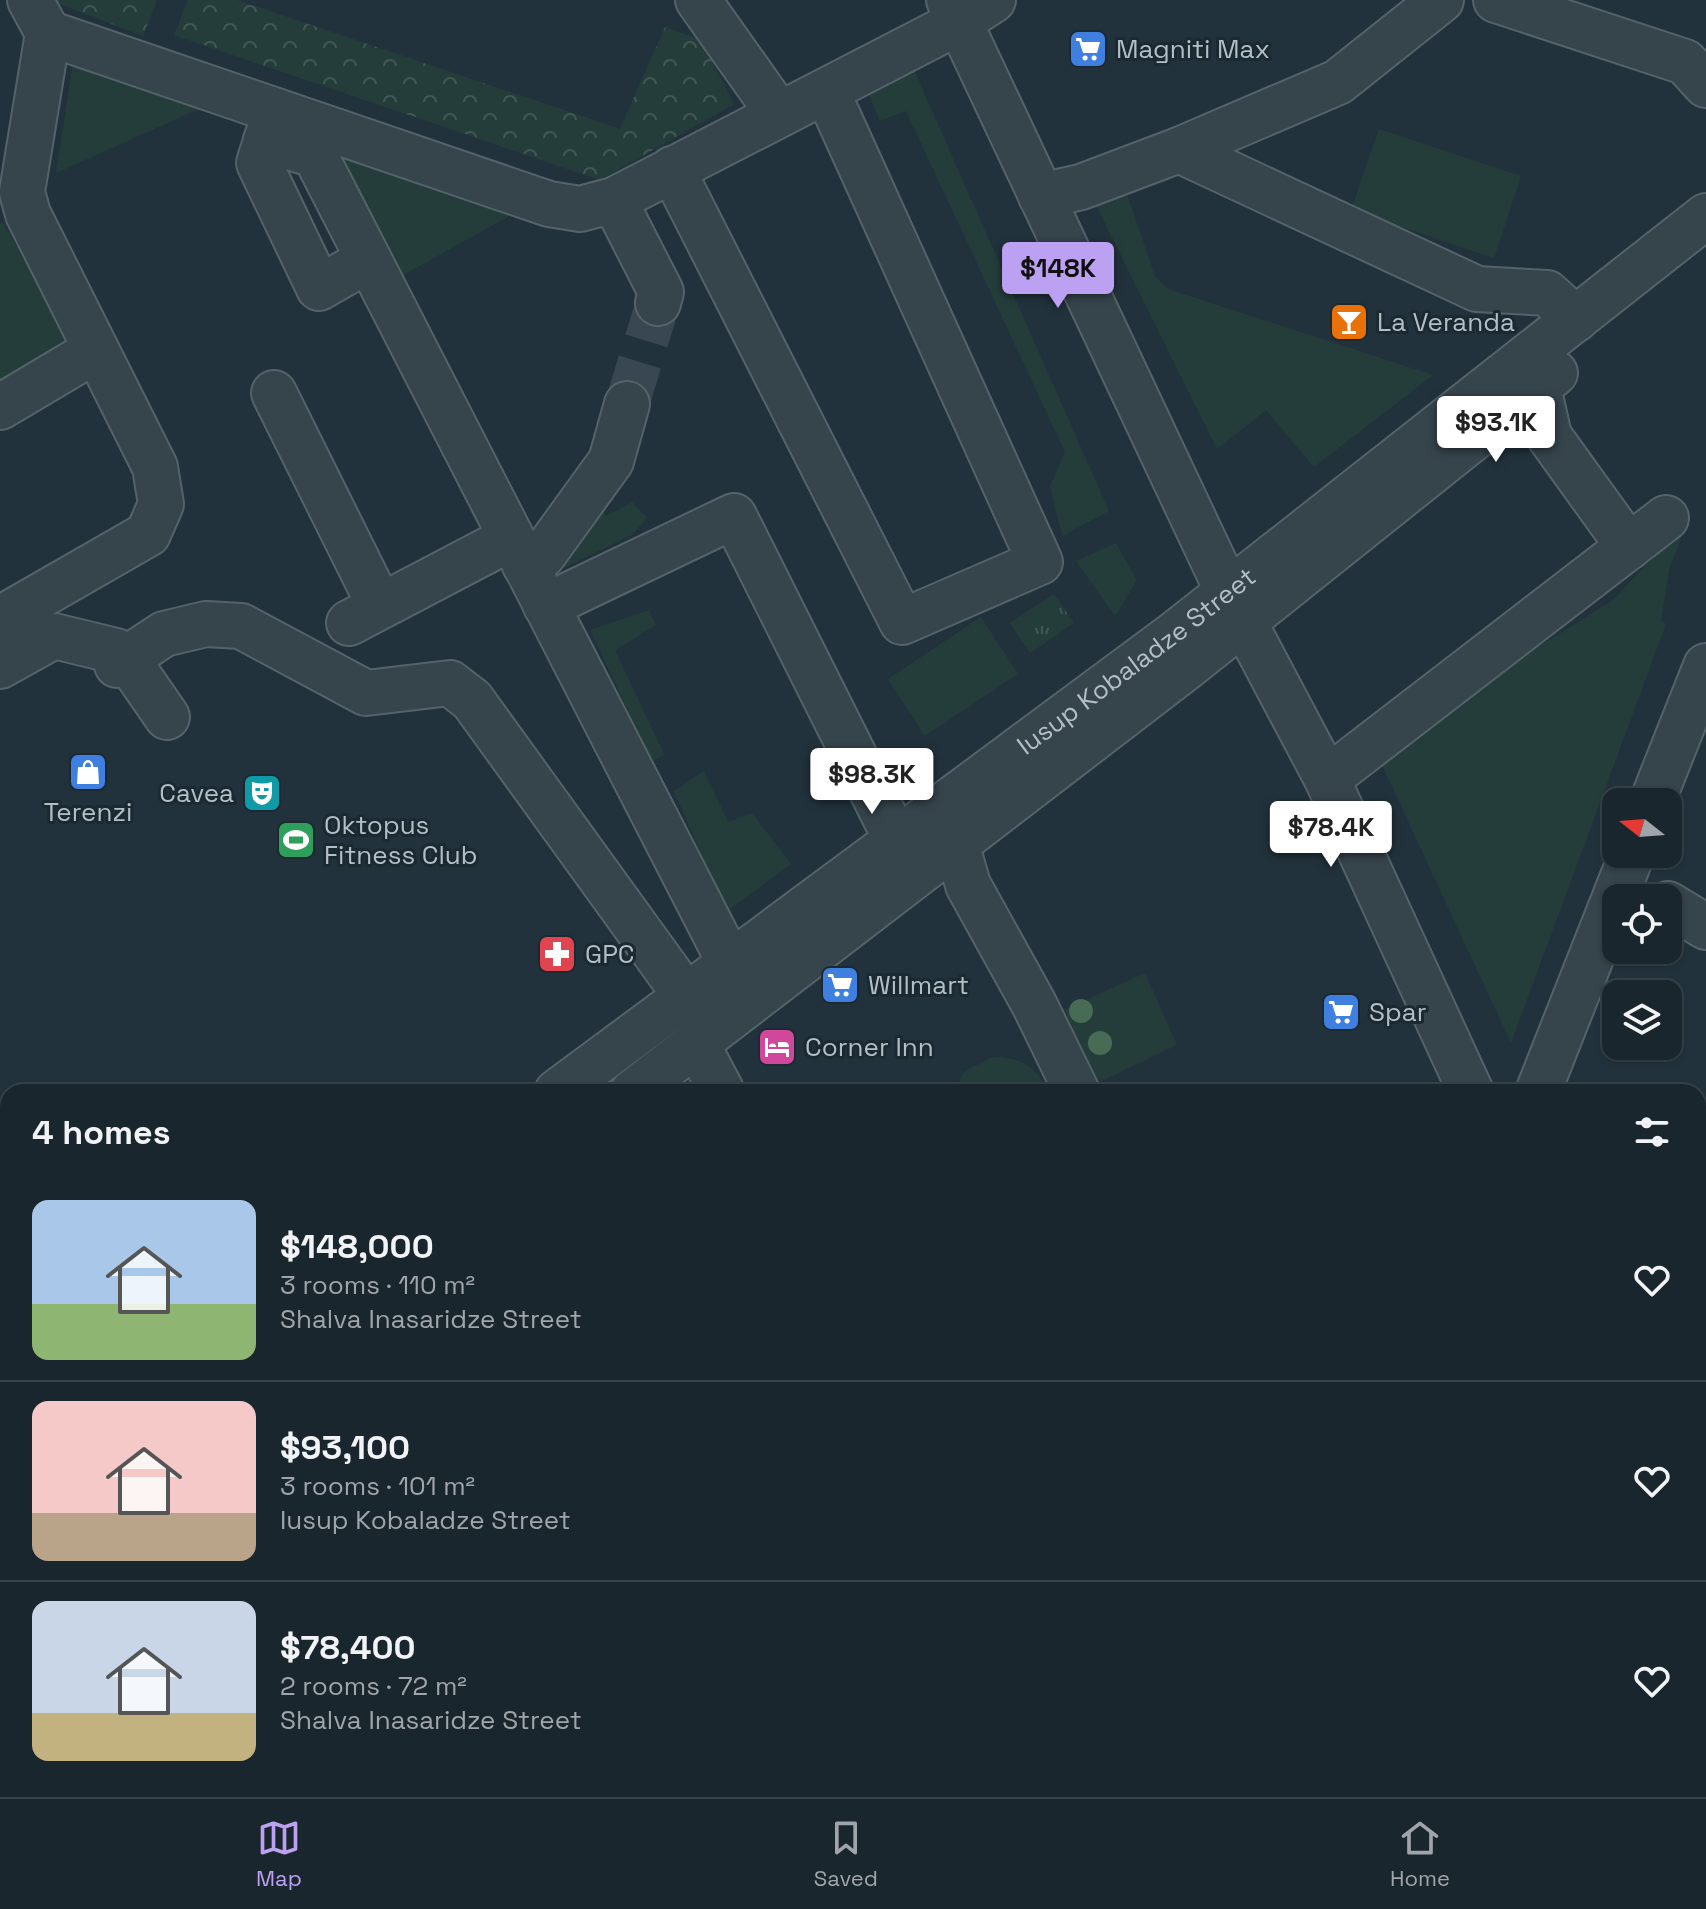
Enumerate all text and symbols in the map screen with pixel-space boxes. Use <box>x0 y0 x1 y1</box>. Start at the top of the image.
supermarket icon: Magniti Max <box>1067 28 1109 70</box>
place label: Magniti Max <box>1116 32 1270 66</box>
pin: $148K <box>1002 242 1114 310</box>
text: $148K <box>1020 251 1096 285</box>
bar icon: La Veranda <box>1328 301 1370 343</box>
place label: La Veranda <box>1377 305 1515 339</box>
pin: $93.1K <box>1431 396 1561 464</box>
text: $93.1K <box>1455 405 1537 439</box>
street label: Iusup Kobaladze Street <box>1010 560 1263 762</box>
pin: $98.3K <box>807 748 937 816</box>
shop icon: Terenzi <box>67 751 109 793</box>
text: $98.3K <box>828 757 916 791</box>
theatre icon: Cavea <box>241 772 283 814</box>
place label: Cavea <box>159 776 234 810</box>
north arrow <box>1602 788 1682 868</box>
map controls <box>1602 788 1682 1060</box>
place label: Terenzi <box>44 795 132 829</box>
pin: $78.4K <box>1266 801 1396 869</box>
place label: Oktopus Fitness Club <box>324 808 478 872</box>
text: $78.4K <box>1288 810 1374 844</box>
sports icon: Oktopus Fitness Club <box>275 819 317 861</box>
button: locate <box>1602 884 1682 964</box>
pharmacy icon: GPC <box>536 933 578 975</box>
place label: GPC <box>585 937 634 971</box>
supermarket icon: Willmart <box>819 964 861 1006</box>
place label: Willmart <box>868 968 969 1002</box>
button: layers <box>1602 980 1682 1060</box>
supermarket icon: Spar <box>1320 991 1362 1033</box>
place label: Spar <box>1369 995 1426 1029</box>
hotel icon: Corner Inn <box>756 1026 798 1068</box>
place label: Corner Inn <box>805 1030 934 1064</box>
icon: filters <box>1630 1110 1674 1154</box>
text: 4 homes <box>32 1111 170 1154</box>
text: $148,000 <box>280 1225 434 1268</box>
icon: home <box>96 1232 192 1328</box>
icon: heart <box>1630 1258 1674 1302</box>
text: 3 rooms · 110 m² <box>280 1268 475 1302</box>
text: Shalva Inasaridze Street <box>280 1302 582 1336</box>
text: $93,100 <box>280 1426 410 1469</box>
icon: home <box>96 1433 192 1529</box>
icon: heart <box>1630 1459 1674 1503</box>
text: 3 rooms · 101 m² <box>280 1469 475 1503</box>
text: Iusup Kobaladze Street <box>280 1503 571 1537</box>
text: $78,400 <box>280 1626 416 1669</box>
icon: home <box>96 1633 192 1729</box>
icon: heart <box>1630 1659 1674 1703</box>
text: 2 rooms · 72 m² <box>280 1669 467 1703</box>
text: Shalva Inasaridze Street <box>280 1703 582 1737</box>
tab: Map <box>256 1816 302 1892</box>
tab: Saved <box>814 1816 878 1892</box>
tab: Home <box>1390 1816 1450 1892</box>

